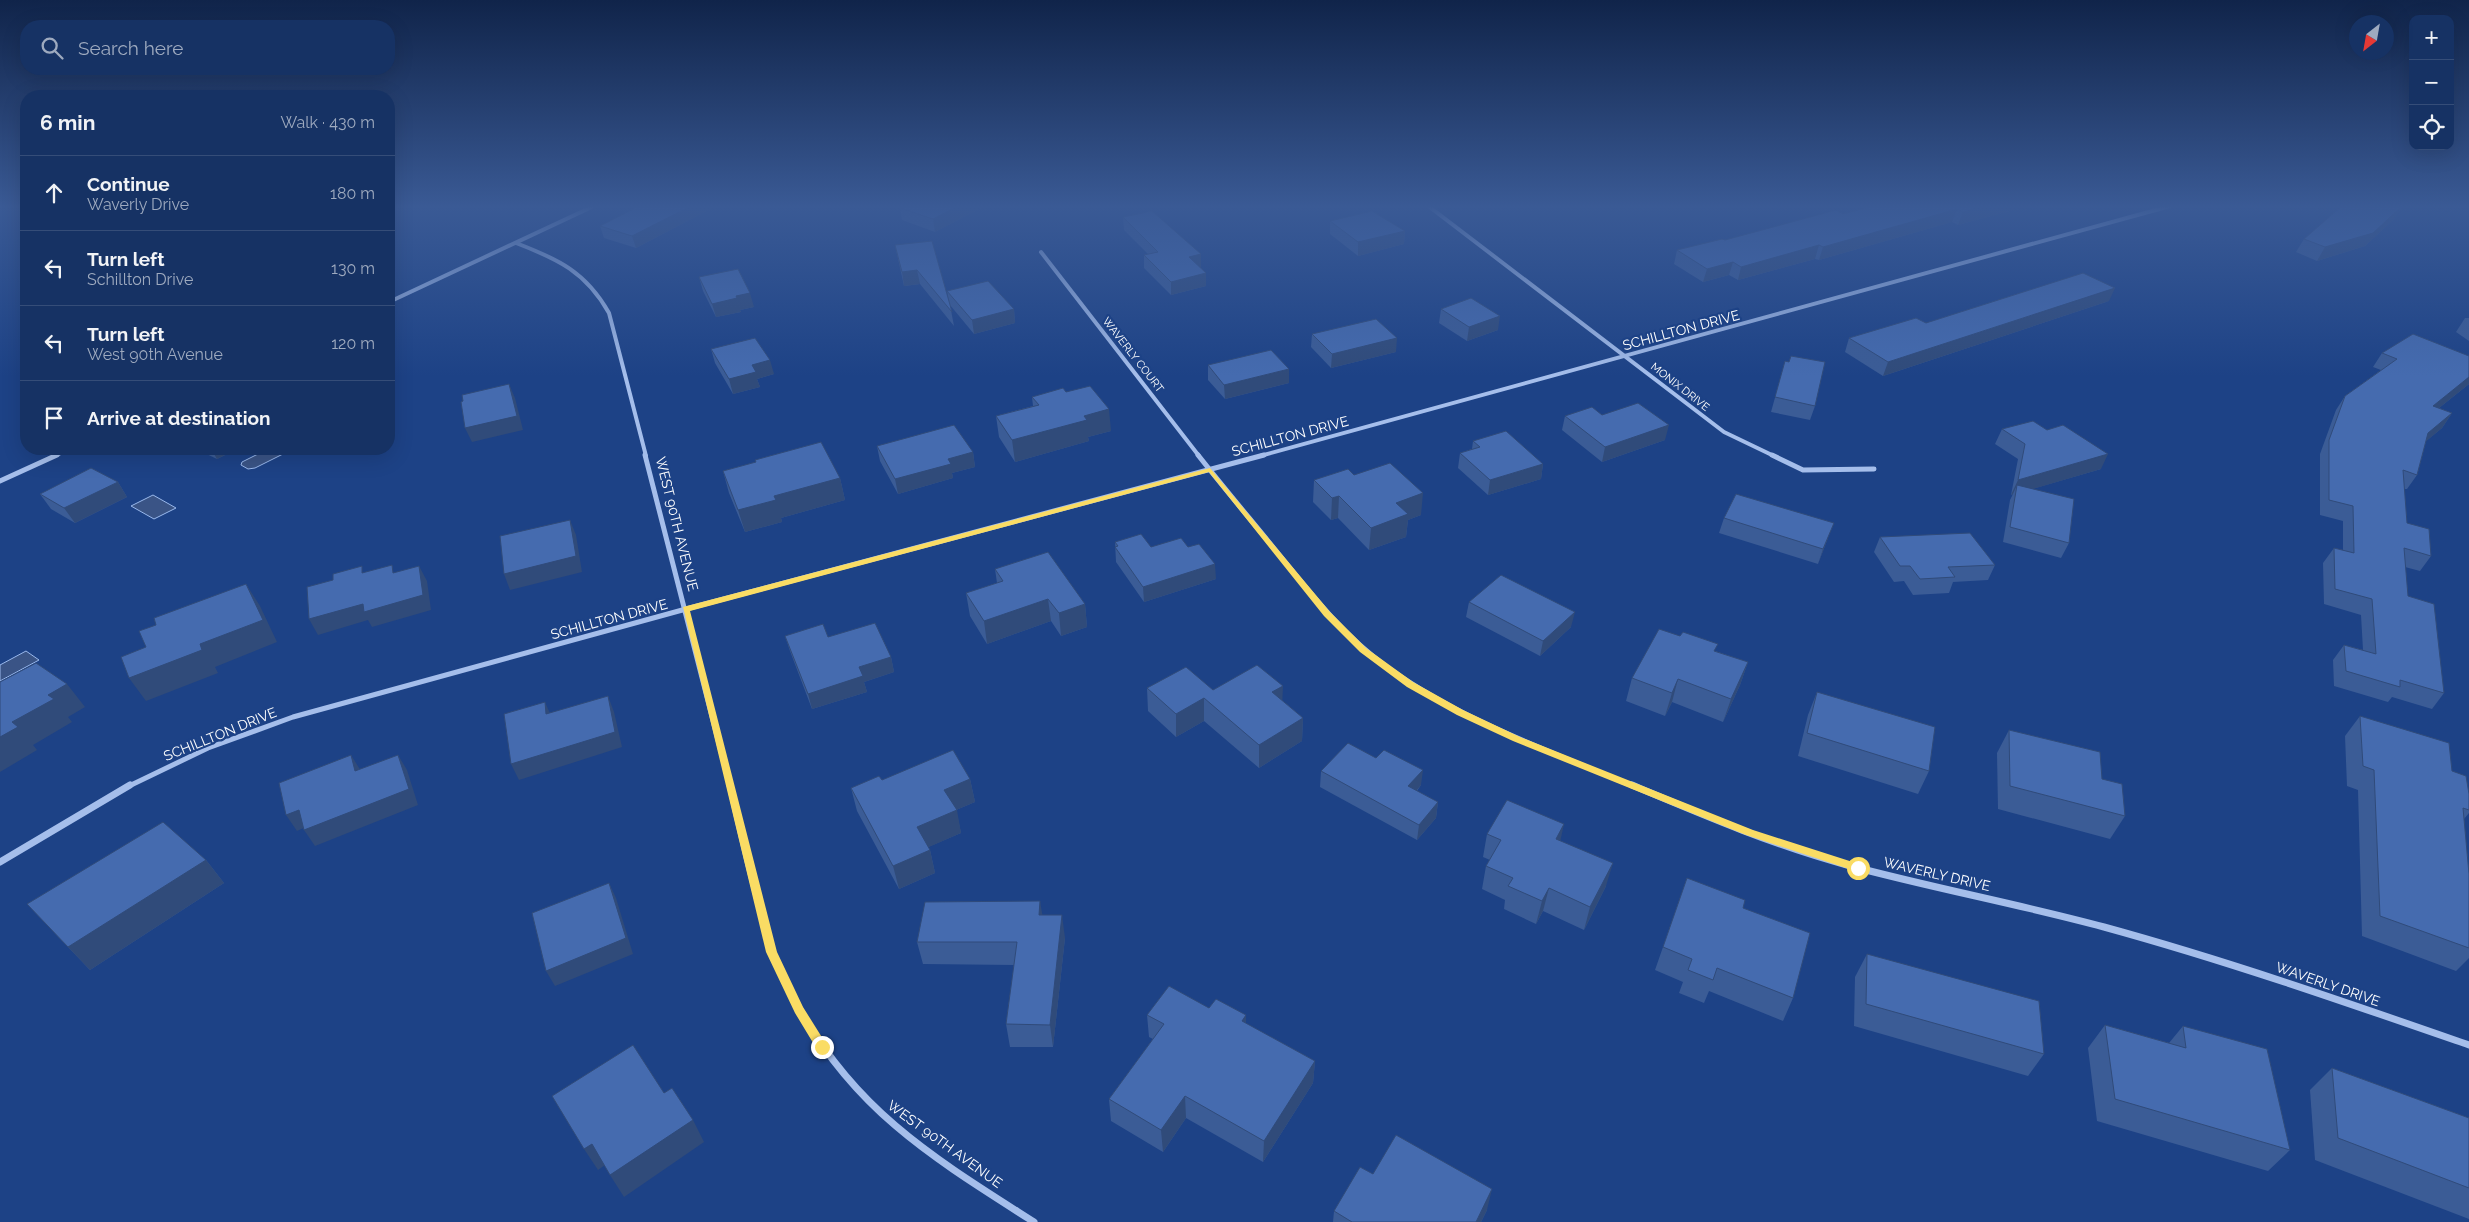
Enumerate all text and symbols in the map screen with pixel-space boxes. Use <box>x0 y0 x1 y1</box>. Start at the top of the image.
north arrow <box>2349 15 2394 60</box>
map controls <box>2409 15 2454 150</box>
button: + <box>2409 15 2454 60</box>
search box <box>20 20 395 75</box>
icon: search <box>38 34 66 62</box>
text: Search here <box>78 37 184 59</box>
button: − <box>2409 60 2454 105</box>
button: locate <box>2409 105 2454 150</box>
text: 6 min <box>40 110 95 135</box>
text: Walk · 430 m <box>281 113 375 132</box>
text: Continue <box>87 173 170 195</box>
icon: ahead <box>40 179 68 207</box>
text: 180 m <box>330 184 375 203</box>
text: Waverly Drive <box>87 195 189 214</box>
text: Turn left <box>87 248 164 270</box>
icon: left <box>40 254 68 282</box>
text: 130 m <box>331 259 375 278</box>
text: Schillton Drive <box>87 270 193 289</box>
street label: SCHILLTON DRIVE <box>1621 307 1741 353</box>
street label: WAVERLY COURT <box>1100 315 1166 395</box>
text: Turn left <box>87 323 164 345</box>
icon: left <box>40 329 68 357</box>
text: 120 m <box>331 334 375 353</box>
text: West 90th Avenue <box>87 345 223 364</box>
street label: MONIX DRIVE <box>1648 360 1712 414</box>
icon: arrive <box>40 404 68 432</box>
text: Arrive at destination <box>87 407 271 429</box>
street label: SCHILLTON DRIVE <box>1230 413 1350 459</box>
street label: WEST 90TH AVENUE <box>653 455 701 593</box>
street label: SCHILLTON DRIVE <box>549 596 669 642</box>
street label: SCHILLTON DRIVE <box>161 704 279 764</box>
street label: WAVERLY DRIVE <box>1882 854 1992 894</box>
route start <box>1847 857 1870 880</box>
street label: WAVERLY DRIVE <box>2274 959 2382 1009</box>
route end <box>811 1036 834 1059</box>
street label: WEST 90TH AVENUE <box>885 1097 1005 1191</box>

